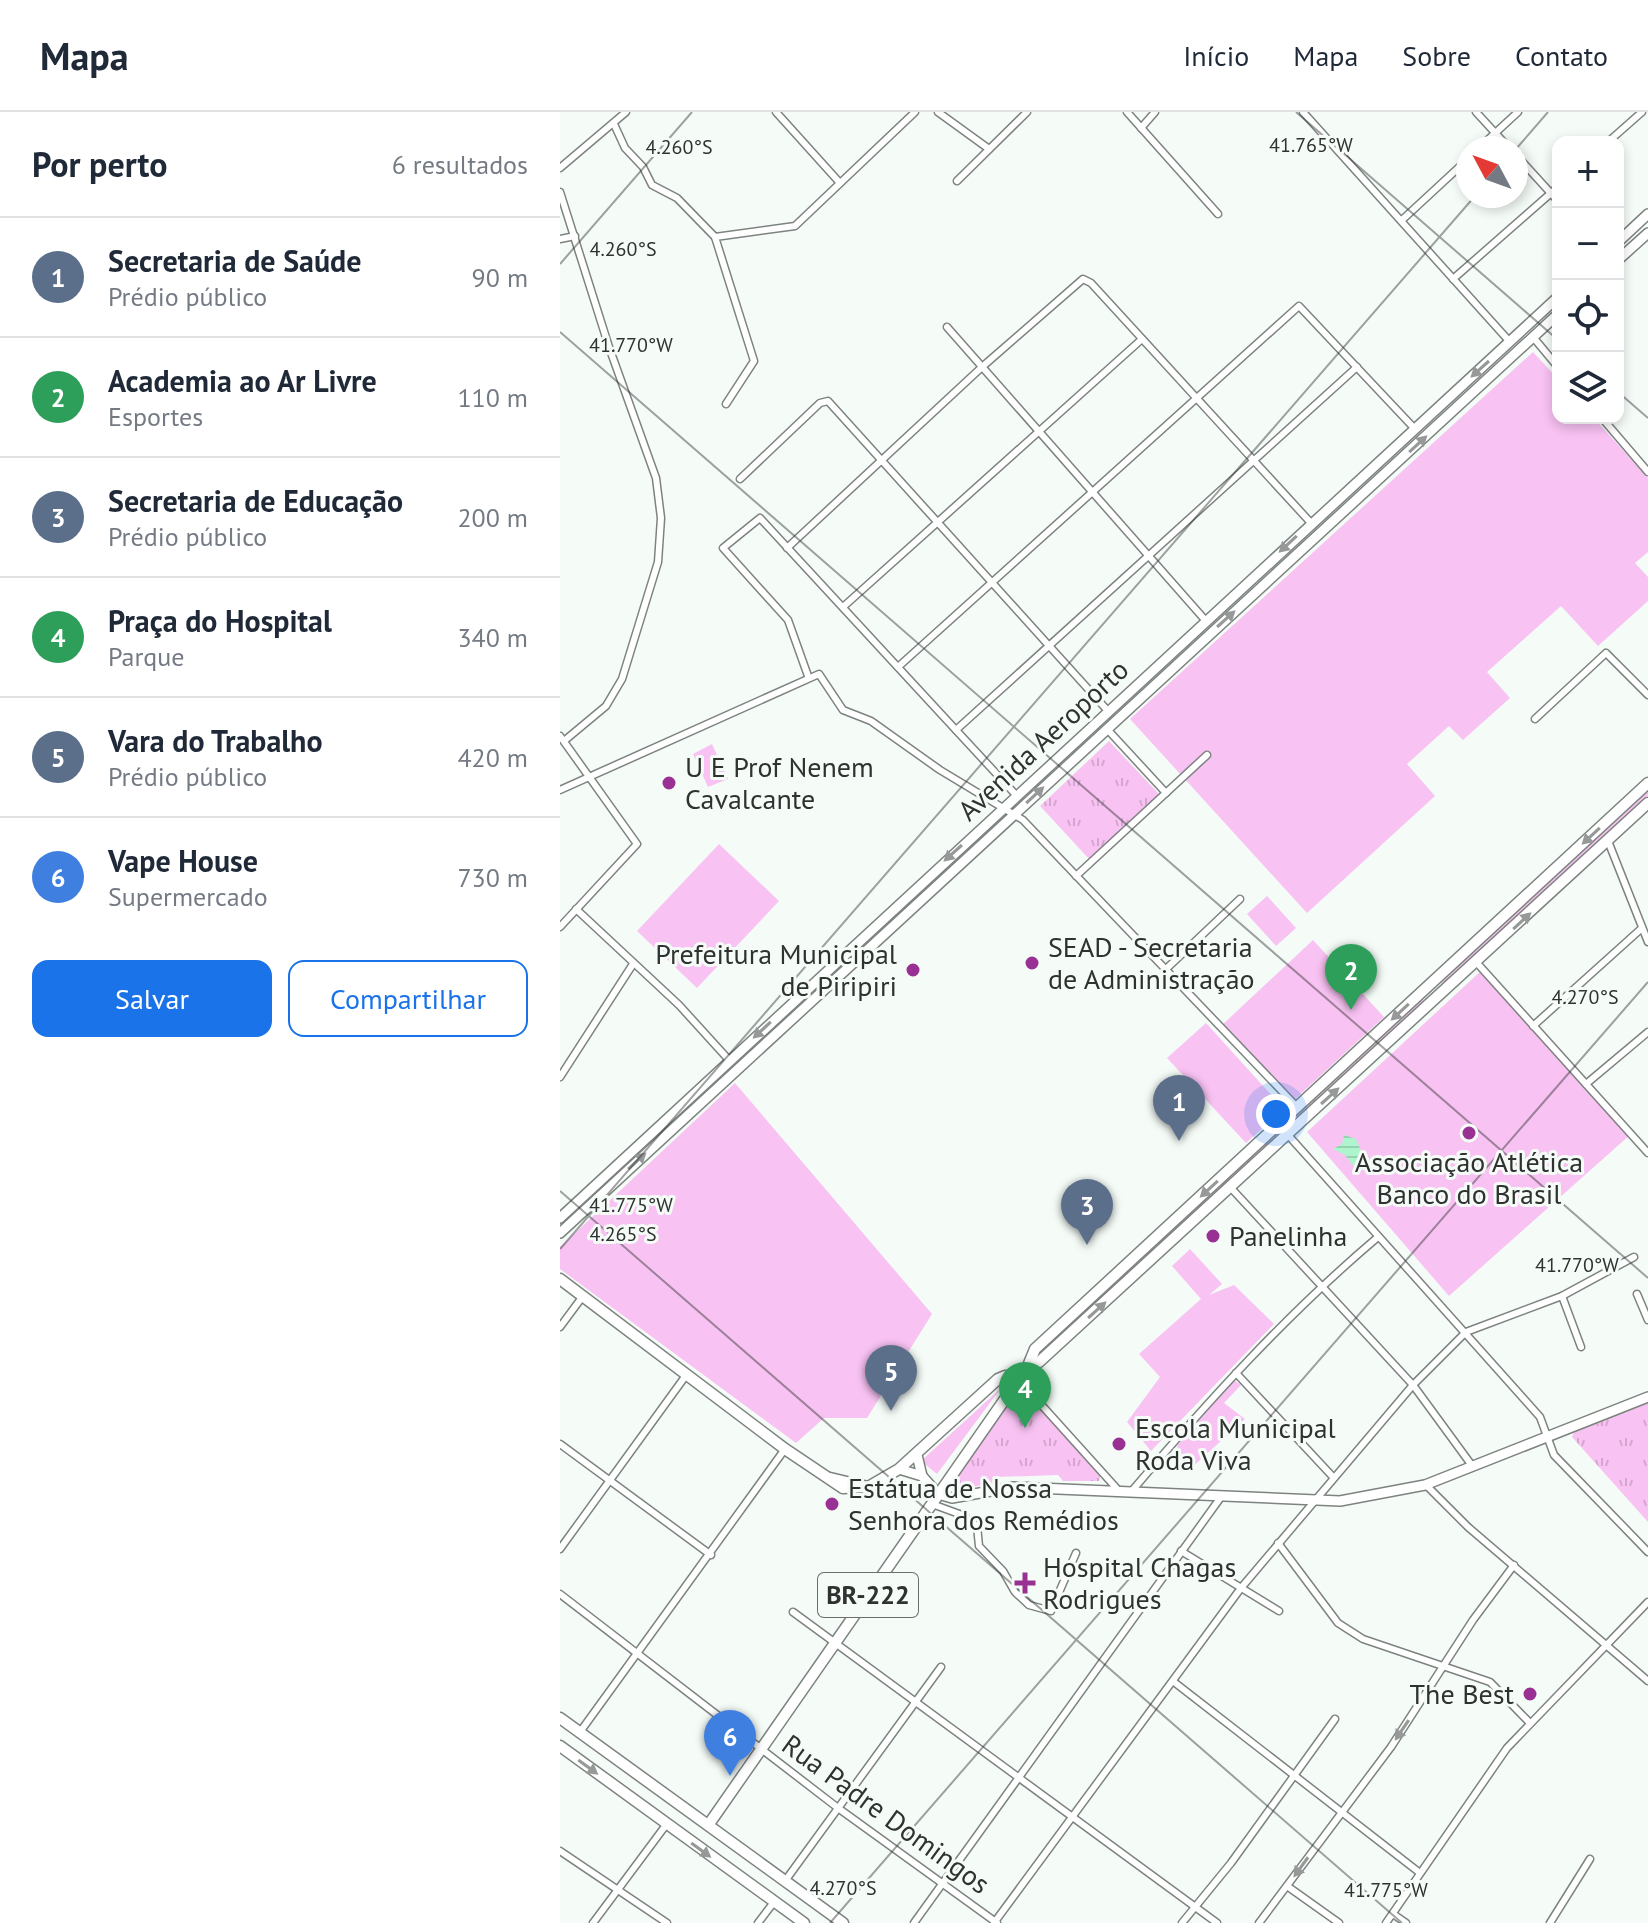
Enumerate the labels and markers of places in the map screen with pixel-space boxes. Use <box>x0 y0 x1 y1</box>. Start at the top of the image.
place label: U E Prof Nenem Cavalcante <box>685 748 874 817</box>
marker: U E Prof Nenem Cavalcante <box>660 774 678 792</box>
place label: SEAD - Secretaria de Administração <box>1048 928 1255 997</box>
place label: Prefeitura Municipal de Piripiri <box>655 935 897 1004</box>
pin: 2 <box>1325 944 1377 1010</box>
marker: SEAD - Secretaria de Administração <box>1023 954 1041 972</box>
marker: Prefeitura Municipal de Piripiri <box>904 961 922 979</box>
pin: 1 <box>1153 1075 1205 1141</box>
marker: Associação Atlética Banco do Brasil <box>1460 1124 1478 1142</box>
place label: Associação Atlética Banco do Brasil <box>1355 1143 1583 1212</box>
pin: 3 <box>1061 1179 1113 1245</box>
place label: Panelinha <box>1229 1217 1347 1254</box>
marker: Panelinha <box>1204 1227 1222 1245</box>
pin: 5 <box>865 1345 917 1411</box>
pin: 4 <box>999 1362 1051 1428</box>
place label: Escola Municipal Roda Viva <box>1135 1409 1336 1478</box>
marker: Escola Municipal Roda Viva <box>1110 1435 1128 1453</box>
place label: Estátua de Nossa Senhora dos Remédios <box>848 1469 1119 1538</box>
marker: Estátua de Nossa Senhora dos Remédios <box>823 1495 841 1513</box>
place label: Hospital Chagas Rodrigues <box>1043 1548 1236 1617</box>
marker: Hospital Chagas Rodrigues <box>1014 1572 1036 1594</box>
place label: The Best <box>1410 1675 1514 1712</box>
marker: The Best <box>1521 1685 1539 1703</box>
pin: 6 <box>704 1710 756 1776</box>

